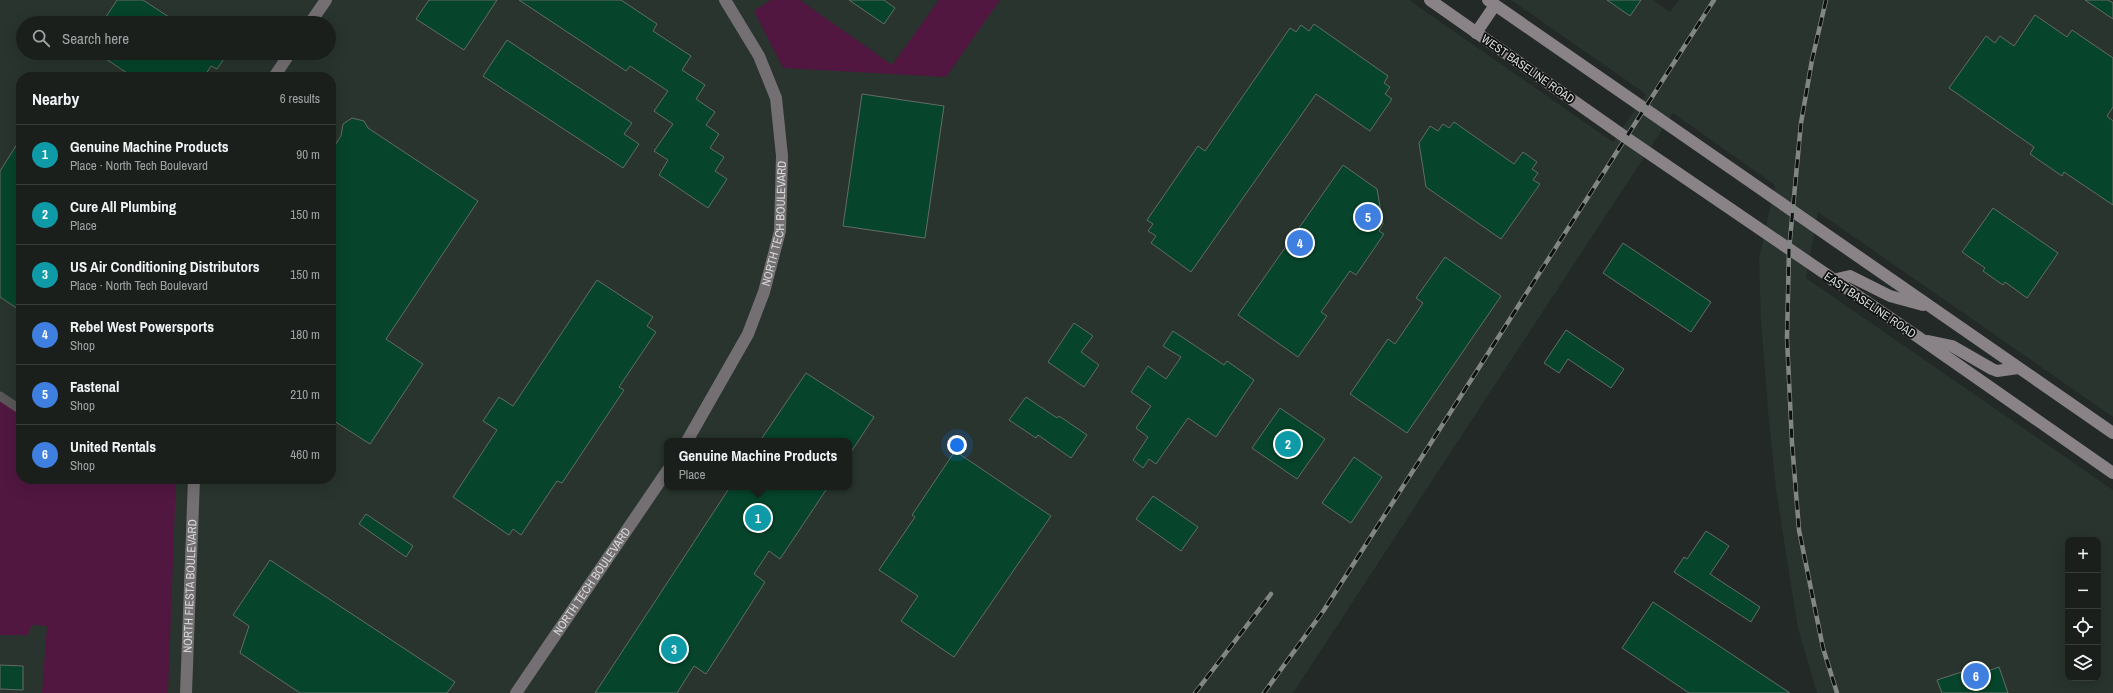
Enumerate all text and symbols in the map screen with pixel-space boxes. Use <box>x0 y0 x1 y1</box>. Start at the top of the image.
search box <box>16 16 336 60</box>
icon: search <box>30 27 52 49</box>
text: Search here <box>62 28 129 49</box>
street label: WEST BASELINE ROAD <box>1478 31 1578 107</box>
text: Nearby <box>32 87 79 110</box>
text: 6 results <box>280 90 320 107</box>
text: Genuine Machine Products <box>70 136 229 157</box>
text: 1 <box>42 146 48 163</box>
text: 90 m <box>296 146 320 163</box>
text: Place · North Tech Boulevard <box>70 157 208 174</box>
street label: NORTH TECH BOULEVARD <box>758 160 790 288</box>
text: Cure All Plumbing <box>70 196 176 217</box>
pin: 5 <box>1355 202 1381 232</box>
text: 2 <box>42 206 48 223</box>
text: 150 m <box>290 206 320 223</box>
text: Place <box>70 217 97 234</box>
pin: 4 <box>1287 228 1313 258</box>
text: US Air Conditioning Distributors <box>70 256 260 277</box>
text: 3 <box>42 266 48 283</box>
text: 150 m <box>290 266 320 283</box>
street label: EAST BASELINE ROAD <box>1821 268 1919 342</box>
text: Place · North Tech Boulevard <box>70 277 208 294</box>
text: Rebel West Powersports <box>70 316 214 337</box>
text: 4 <box>42 326 48 343</box>
text: 180 m <box>290 326 320 343</box>
text: Shop <box>70 337 95 354</box>
text: Fastenal <box>70 376 119 397</box>
text: 5 <box>42 386 48 403</box>
text: 210 m <box>290 386 320 403</box>
text: Shop <box>70 397 95 414</box>
pin: 2 <box>1275 429 1301 459</box>
your location <box>947 435 967 455</box>
text: United Rentals <box>70 436 156 457</box>
popup <box>664 438 852 490</box>
text: Genuine Machine Products <box>679 445 837 466</box>
text: 6 <box>42 446 48 463</box>
text: 460 m <box>290 446 320 463</box>
text: Shop <box>70 457 95 474</box>
text: Place <box>679 466 705 483</box>
pin: 1 <box>745 503 771 533</box>
street label: NORTH FIESTA BOULEVARD <box>180 519 200 653</box>
street label: NORTH TECH BOULEVARD <box>550 524 634 638</box>
map controls <box>2065 537 2101 681</box>
button: + <box>2065 537 2101 573</box>
button: − <box>2065 573 2101 609</box>
button: locate <box>2065 609 2101 645</box>
pin: 3 <box>661 634 687 664</box>
button: layers <box>2065 645 2101 681</box>
pin: 6 <box>1963 661 1989 691</box>

